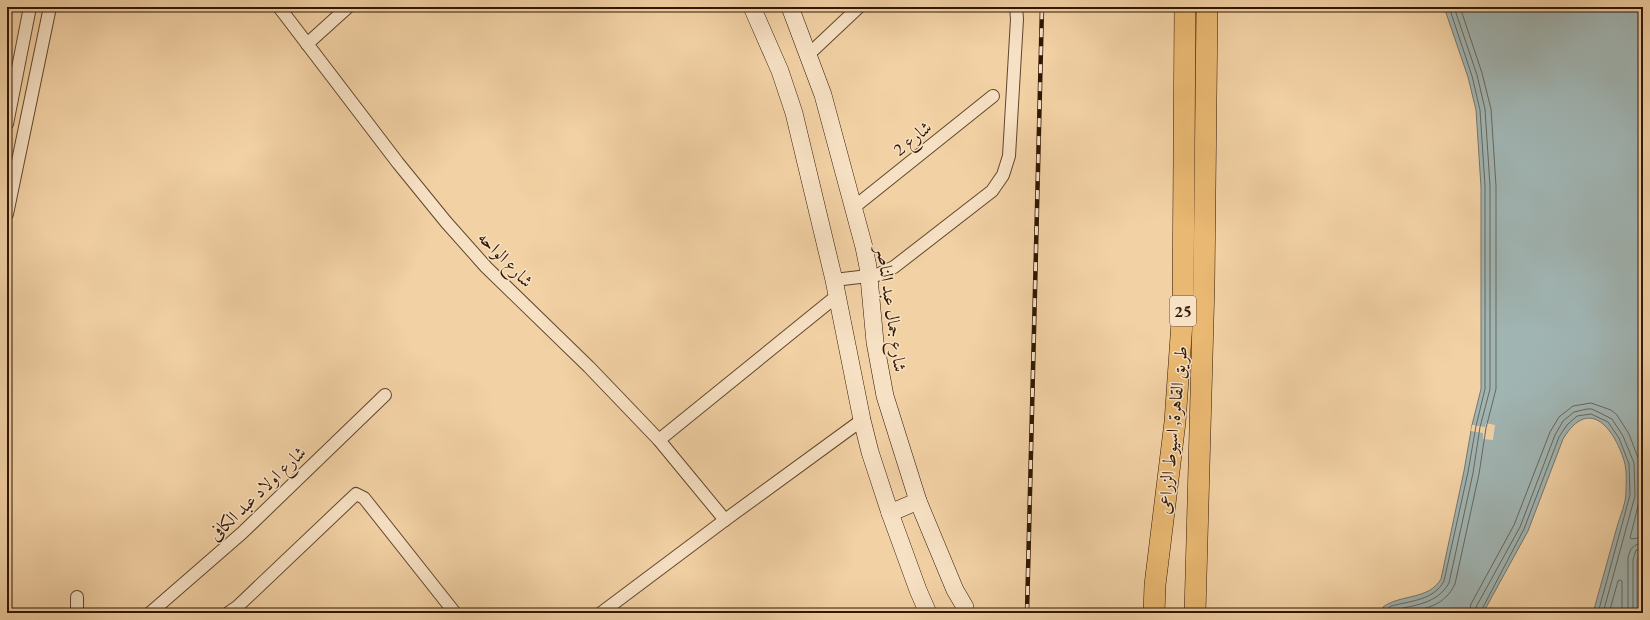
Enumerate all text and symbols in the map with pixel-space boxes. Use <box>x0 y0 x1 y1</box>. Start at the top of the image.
street label: شارع 2 <box>888 115 939 164</box>
street label: شارع الواحه <box>471 226 538 295</box>
street label: شارع جمال عبد الناصر <box>868 243 912 374</box>
road number: 25 <box>1170 296 1196 326</box>
street label: طريق القاهرة, اسيوط الزراعى <box>1152 345 1193 515</box>
street label: شارع اولاد عبد الكافى <box>203 441 313 548</box>

